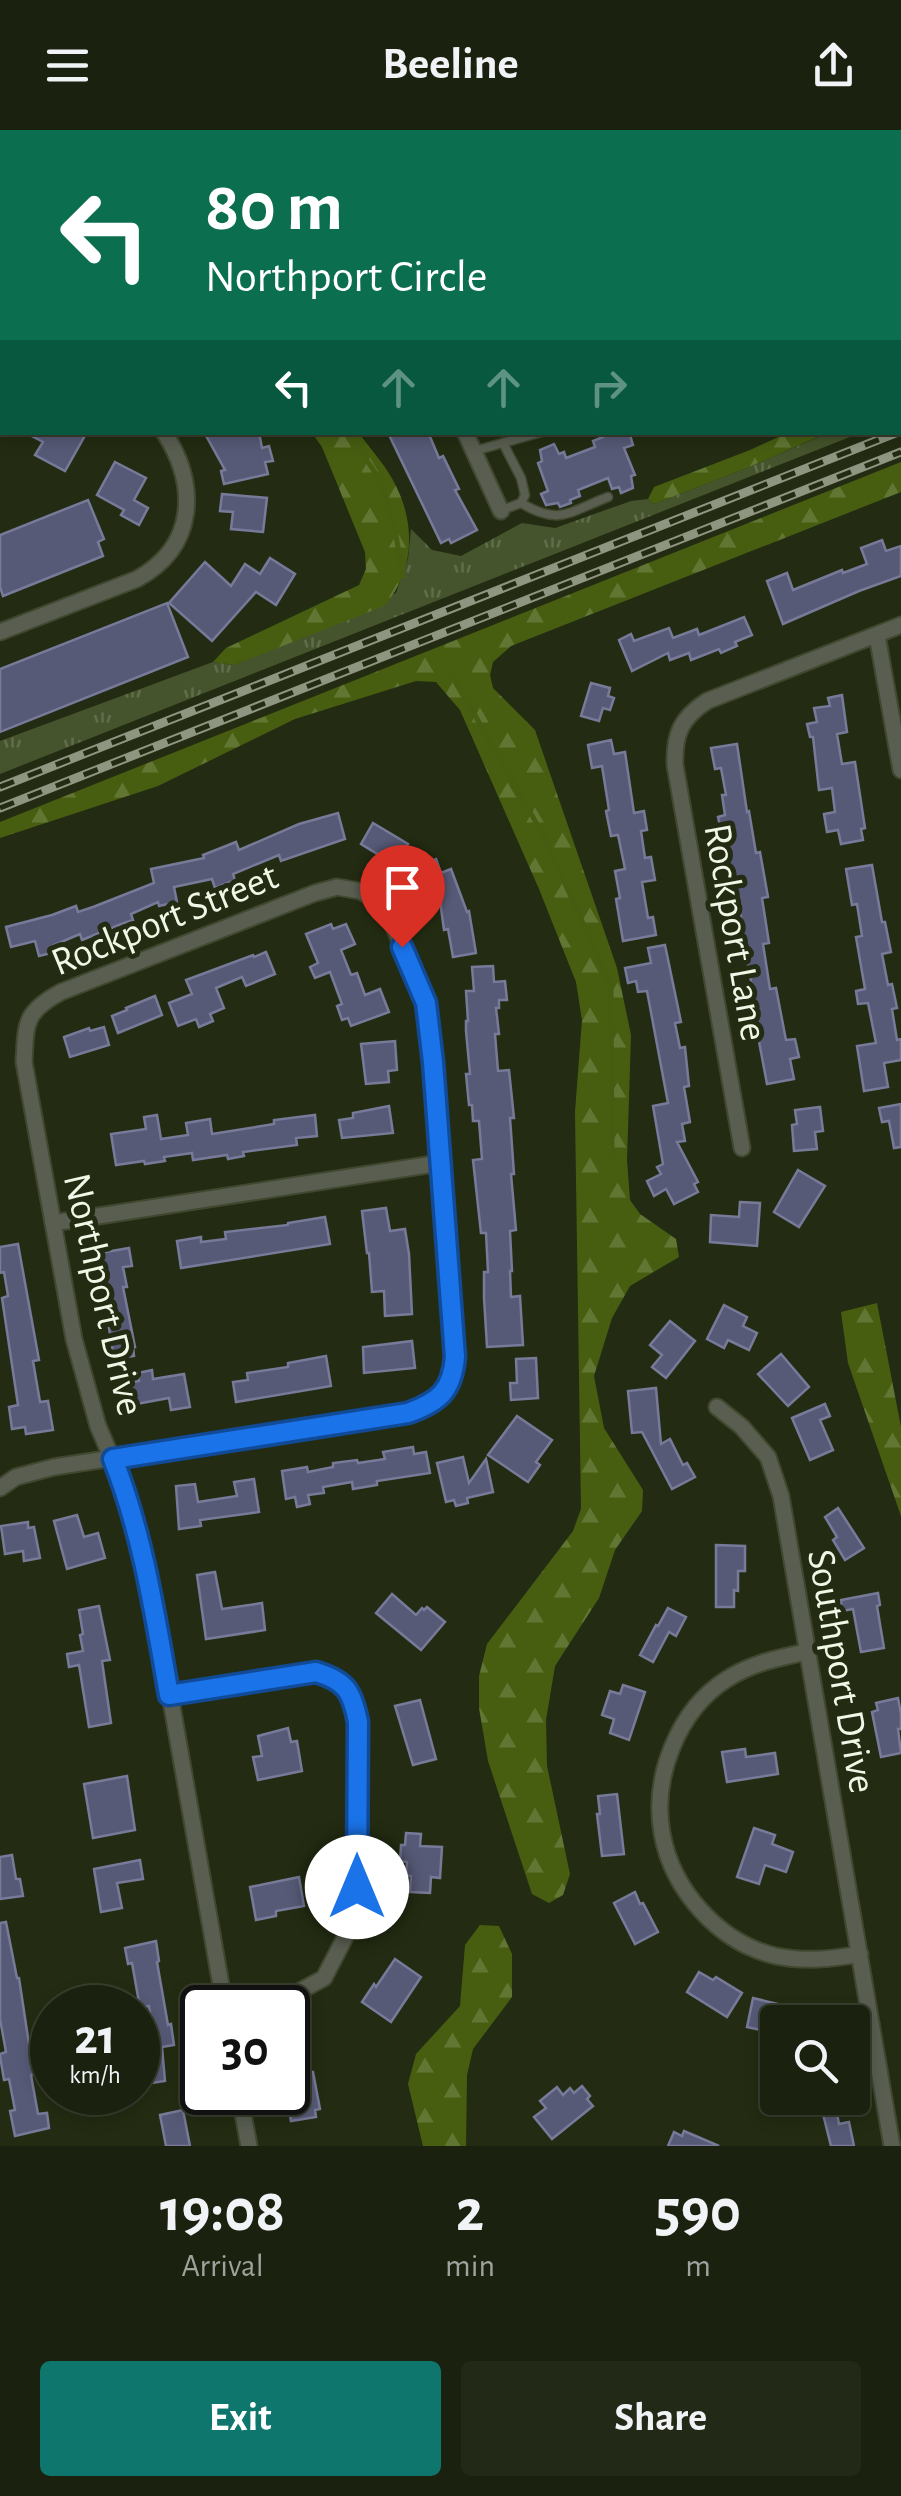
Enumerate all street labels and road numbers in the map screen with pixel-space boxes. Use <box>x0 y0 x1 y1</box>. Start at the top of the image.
street label: Rockport Lane <box>696 821 774 1044</box>
street label: Rockport Street <box>46 856 284 983</box>
street label: Northport Drive <box>56 1169 150 1419</box>
street label: Southport Drive <box>800 1546 882 1796</box>

